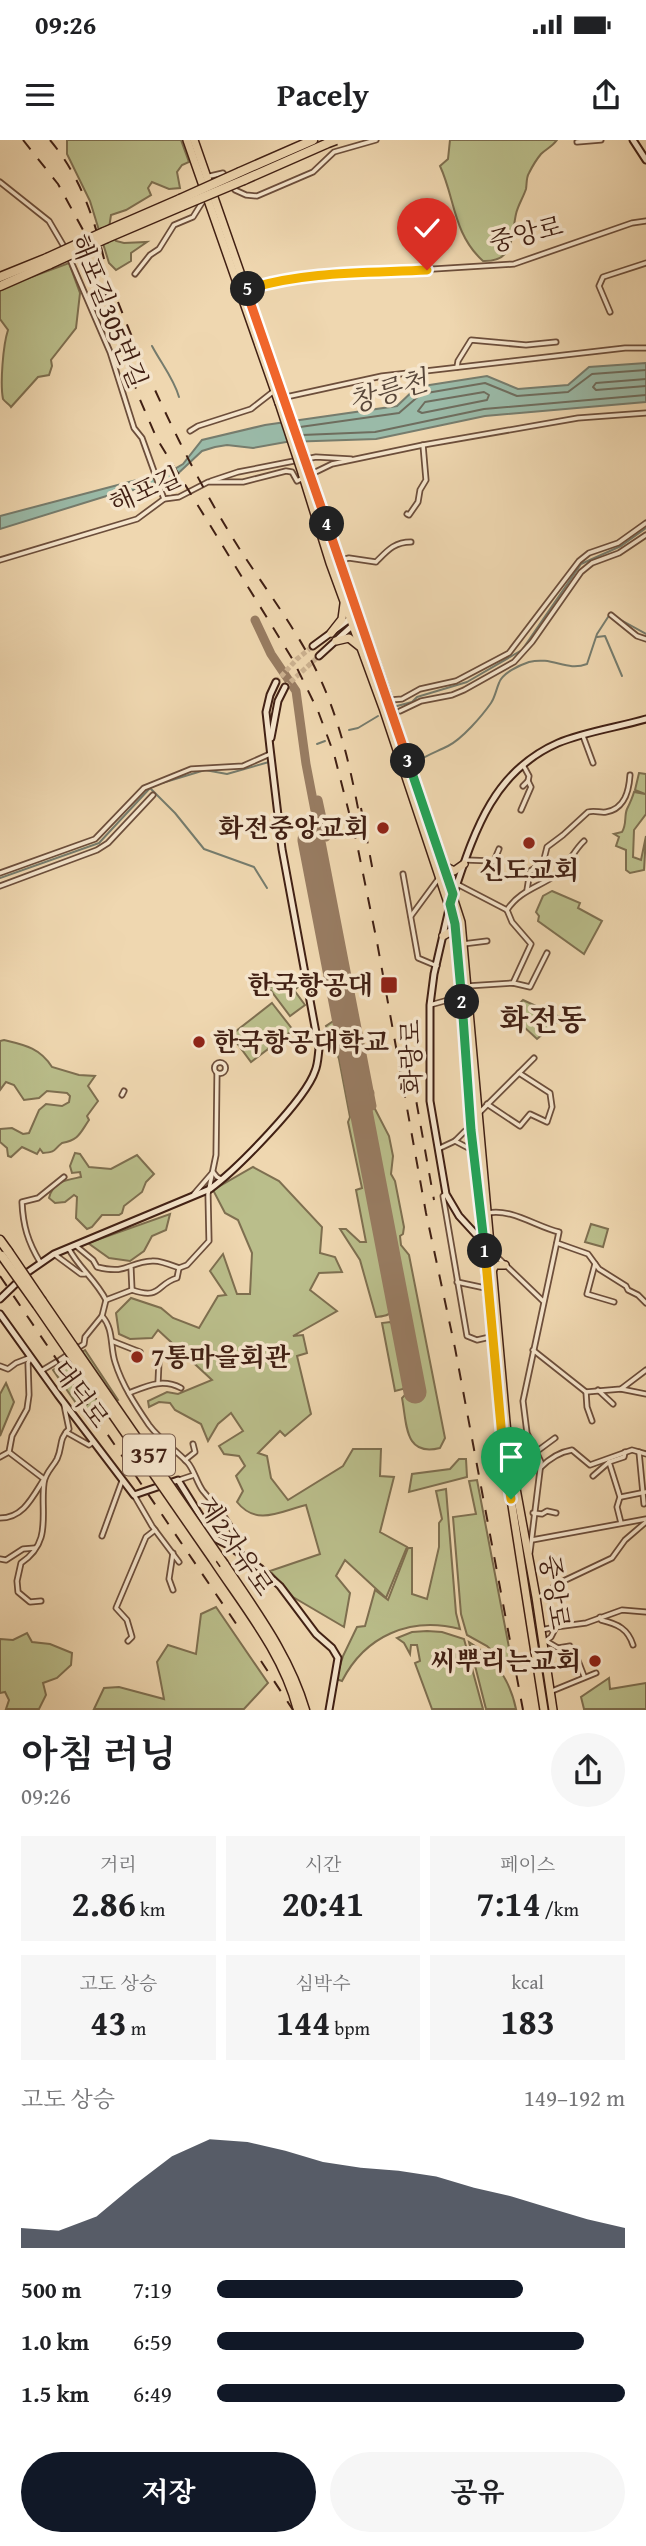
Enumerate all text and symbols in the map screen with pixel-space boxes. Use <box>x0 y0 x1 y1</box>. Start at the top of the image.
text: 09:26 <box>35 5 96 44</box>
text: Pacely <box>277 71 369 118</box>
icon: menu <box>21 76 59 114</box>
icon: share <box>587 76 625 114</box>
pin <box>397 198 457 270</box>
street label: 중앙로 <box>485 205 567 262</box>
icon: check <box>408 209 446 247</box>
street label: 해포길305번길 <box>61 228 158 394</box>
pin: 5 <box>230 272 266 306</box>
text: 5 <box>243 274 252 302</box>
water label: 창릉천 <box>343 358 435 422</box>
street label: 해포길 <box>102 456 187 523</box>
pin: 4 <box>310 506 344 542</box>
text: 4 <box>322 509 331 537</box>
pin: 3 <box>390 744 426 778</box>
text: 3 <box>403 746 412 774</box>
place label: 화전중앙교회 <box>218 808 369 847</box>
marker: 화전중앙교회 <box>375 820 391 836</box>
marker: 신도교회 <box>521 835 537 851</box>
place label: 신도교회 <box>479 850 579 889</box>
place label: 한국항공대 <box>247 965 373 1004</box>
marker: 한국항공대 <box>379 975 399 995</box>
pin: 2 <box>444 984 480 1020</box>
text: 2 <box>457 987 466 1015</box>
district label: 화전동 <box>500 997 586 1041</box>
street label: 화랑로 <box>390 1019 431 1095</box>
place label: 한국항공대학교 <box>213 1022 389 1061</box>
marker: 한국항공대학교 <box>191 1034 207 1050</box>
pin: 1 <box>468 1234 503 1268</box>
text: 1 <box>480 1236 489 1264</box>
place label: 7통마을회관 <box>151 1337 291 1376</box>
marker: 7통마을회관 <box>129 1349 145 1365</box>
street label: 대덕로 <box>43 1352 119 1436</box>
pin <box>481 1427 541 1499</box>
road number: 357 <box>123 1434 175 1476</box>
icon: arrive <box>492 1438 530 1476</box>
street label: 제2자유로 <box>189 1488 284 1603</box>
street label: 중앙로 <box>530 1552 581 1632</box>
place label: 씨뿌리는교회 <box>430 1641 581 1680</box>
marker: 씨뿌리는교회 <box>587 1653 603 1669</box>
text: 아침 러닝 <box>21 1725 176 1781</box>
button: share <box>551 1733 625 1807</box>
text: 09:26 <box>21 1779 71 1812</box>
text: 거리 <box>100 1850 137 1878</box>
text: 시간 <box>305 1850 341 1878</box>
text: 페이스 <box>500 1850 555 1878</box>
text: 2.86 <box>72 1878 136 1929</box>
text: 20:41 <box>282 1878 364 1929</box>
text: 7:14 <box>476 1878 541 1929</box>
text: km <box>136 1895 165 1923</box>
text: /km <box>541 1895 579 1923</box>
text: kcal <box>511 1968 544 1996</box>
text: 고도 상승 <box>80 1969 157 1997</box>
text: 심박수 <box>295 1969 351 1997</box>
text: 183 <box>500 1996 555 2047</box>
text: 43 <box>90 1997 127 2048</box>
text: 144 <box>276 1997 330 2048</box>
text: m <box>127 2014 146 2042</box>
text: bpm <box>330 2014 370 2042</box>
text: 149–192 m <box>524 2081 625 2114</box>
text: 고도 상승 <box>21 2082 115 2115</box>
text: 500 m <box>21 2273 82 2306</box>
text: 7:19 <box>133 2273 172 2306</box>
text: 1.0 km <box>21 2325 89 2358</box>
text: 6:59 <box>133 2325 172 2358</box>
text: 1.5 km <box>21 2377 89 2410</box>
text: 6:49 <box>133 2377 172 2410</box>
button: 저장 <box>21 2452 316 2532</box>
button: 공유 <box>330 2452 625 2532</box>

